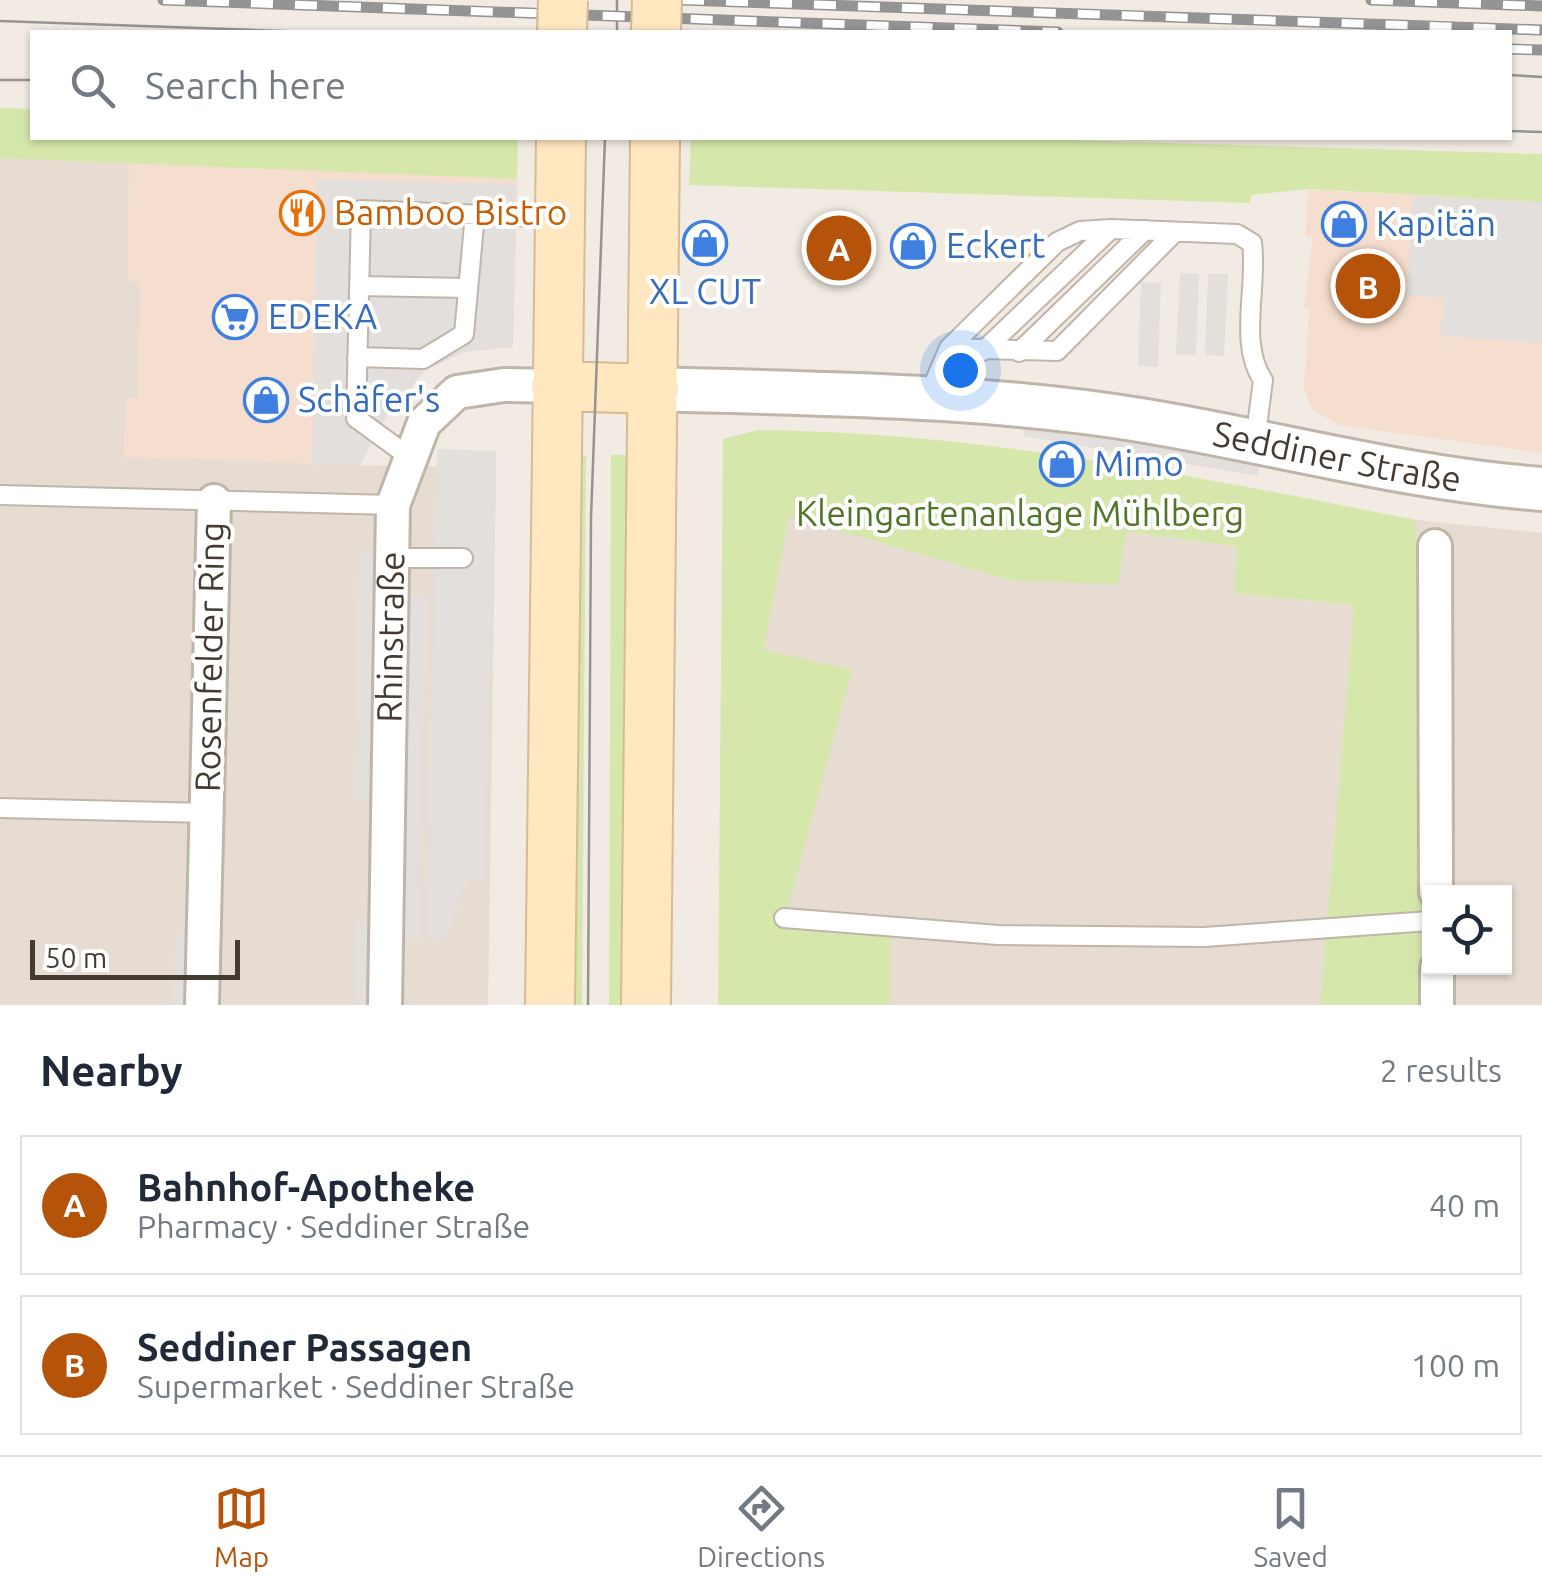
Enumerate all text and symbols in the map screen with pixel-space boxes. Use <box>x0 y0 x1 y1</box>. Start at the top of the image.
search box <box>30 30 1512 140</box>
icon: search <box>65 58 120 113</box>
text: Search here <box>145 64 346 106</box>
restaurant icon: Bamboo Bistro <box>279 190 325 236</box>
place label: Bamboo Bistro <box>334 192 567 232</box>
shop icon: Kapitän <box>1321 201 1367 247</box>
place label: Kapitän <box>1376 203 1496 243</box>
pin: A <box>806 210 872 286</box>
shop icon: XL CUT <box>682 220 728 266</box>
shop icon: Eckert <box>890 223 936 269</box>
place label: Eckert <box>946 225 1046 265</box>
pin: B <box>1336 248 1400 324</box>
place label: XL CUT <box>649 271 761 311</box>
supermarket icon: EDEKA <box>212 294 258 340</box>
place label: EDEKA <box>268 296 377 336</box>
your location <box>935 345 986 396</box>
shop icon: Schäfer's <box>243 377 289 423</box>
place label: Schäfer's <box>298 379 440 419</box>
street label: Seddiner Straße <box>1210 413 1464 499</box>
shop icon: Mimo <box>1039 441 1085 487</box>
place label: Mimo <box>1094 443 1184 483</box>
park label: Kleingartenanlage Mühlberg <box>796 493 1244 533</box>
street label: Rosenfelder Ring <box>187 522 231 792</box>
street label: Rhinstraße <box>369 551 411 723</box>
map controls <box>1422 885 1512 975</box>
button: locate <box>1422 885 1512 975</box>
scale bar <box>30 935 240 980</box>
text: 50 m <box>45 942 107 973</box>
text: Nearby <box>40 1047 183 1094</box>
text: 2 results <box>1380 1052 1502 1088</box>
text: Bahnhof-Apotheke <box>137 1166 475 1208</box>
text: A <box>63 1187 86 1223</box>
text: 40 m <box>1429 1187 1500 1223</box>
text: Pharmacy · Seddiner Straße <box>137 1208 530 1244</box>
text: Seddiner Passagen <box>137 1326 472 1368</box>
text: B <box>64 1347 85 1383</box>
text: 100 m <box>1411 1347 1500 1383</box>
text: Supermarket · Seddiner Straße <box>137 1368 575 1404</box>
tab: Map <box>214 1481 269 1572</box>
tab: Directions <box>697 1481 825 1572</box>
tab: Saved <box>1253 1481 1328 1572</box>

